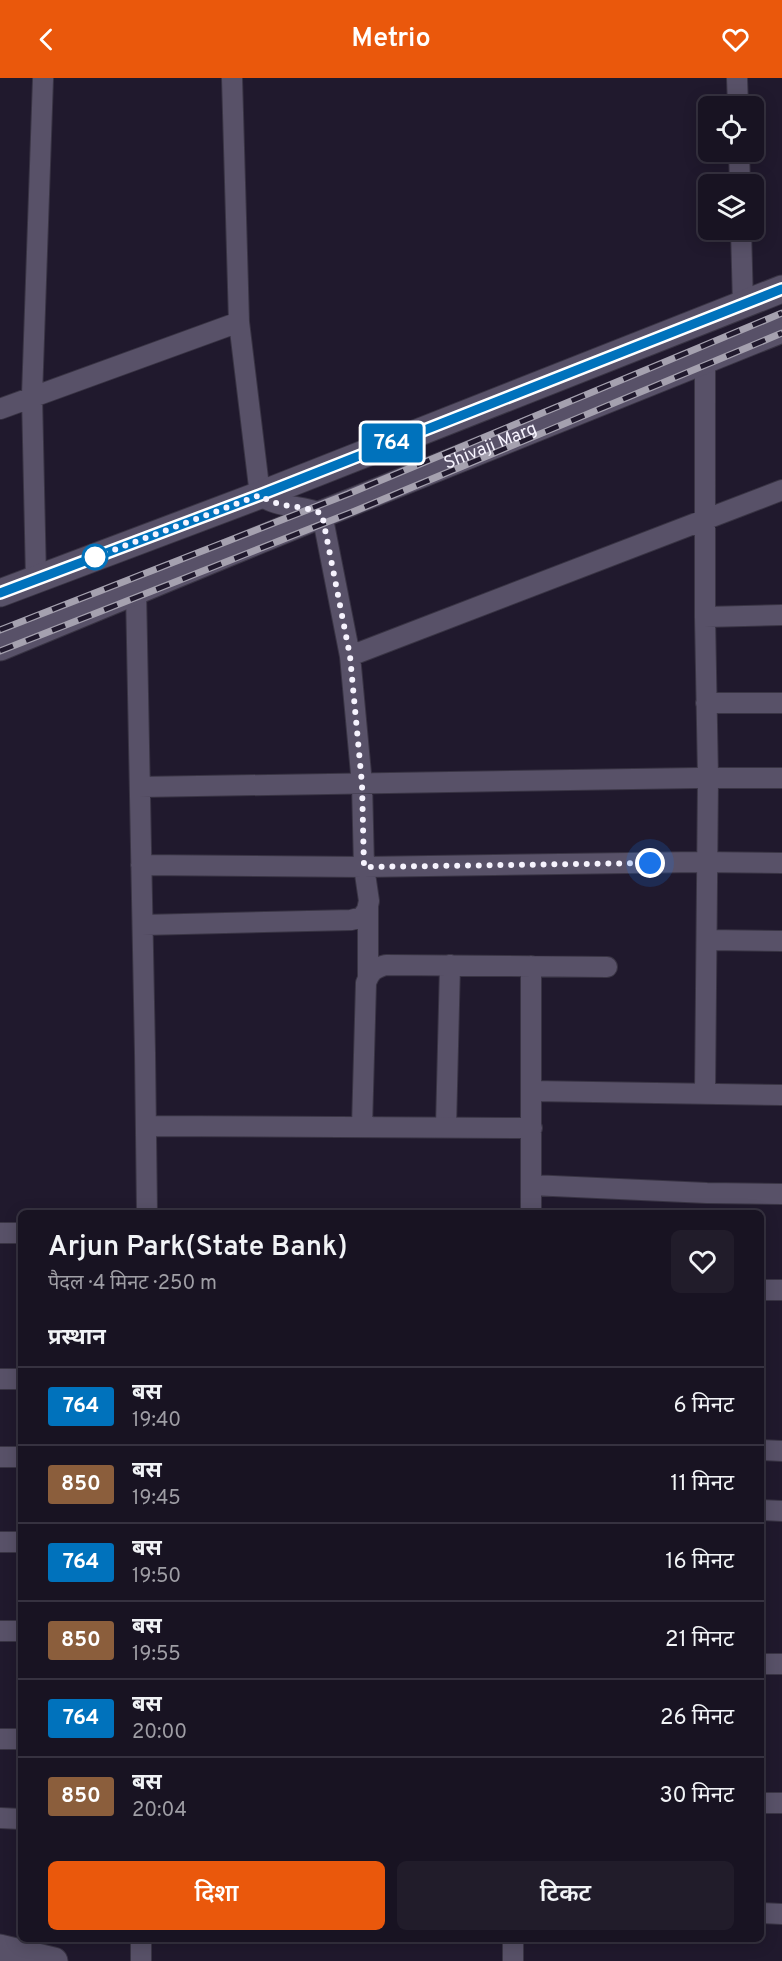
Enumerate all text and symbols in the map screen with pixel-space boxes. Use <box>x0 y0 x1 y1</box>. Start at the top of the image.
text: Metrio <box>351 22 431 56</box>
icon: back <box>30 23 63 56</box>
icon: heart <box>719 23 752 56</box>
map controls <box>698 96 764 240</box>
button: locate <box>698 96 764 162</box>
button: layers <box>698 174 764 240</box>
street label: Shivaji Marg <box>441 417 540 475</box>
line badge: 764 <box>358 424 426 463</box>
text: 764 <box>374 430 410 457</box>
unlabelled marker <box>82 544 108 570</box>
your location <box>635 848 665 878</box>
text: Arjun Park(State Bank) <box>48 1230 348 1266</box>
button: heart <box>671 1230 734 1293</box>
text: पैदल · 4 मिनट · 250 m <box>48 1271 217 1297</box>
text: प्रस्थान <box>48 1325 106 1352</box>
text: बस <box>132 1380 162 1407</box>
text: 764 <box>63 1393 99 1420</box>
text: 6 मिनट <box>674 1393 734 1420</box>
text: 19:40 <box>132 1408 181 1434</box>
text: बस <box>132 1458 162 1485</box>
text: 850 <box>61 1471 101 1498</box>
text: 11 मिनट <box>670 1471 734 1498</box>
text: 19:45 <box>132 1486 181 1512</box>
text: बस <box>132 1536 162 1563</box>
text: 764 <box>63 1549 99 1576</box>
text: 16 मिनट <box>665 1549 734 1576</box>
text: 19:50 <box>132 1564 181 1590</box>
text: बस <box>132 1614 162 1641</box>
text: 850 <box>61 1627 101 1654</box>
text: 21 मिनट <box>665 1627 734 1654</box>
text: 19:55 <box>132 1642 181 1668</box>
text: बस <box>132 1692 162 1719</box>
text: 764 <box>63 1705 99 1732</box>
text: 26 मिनट <box>660 1705 734 1732</box>
text: 20:00 <box>132 1720 187 1746</box>
text: बस <box>132 1770 162 1797</box>
text: 850 <box>61 1783 101 1810</box>
text: 30 मिनट <box>660 1783 734 1810</box>
text: 20:04 <box>132 1798 187 1824</box>
button: दिशा <box>48 1861 385 1930</box>
button: टिकट <box>397 1861 734 1930</box>

